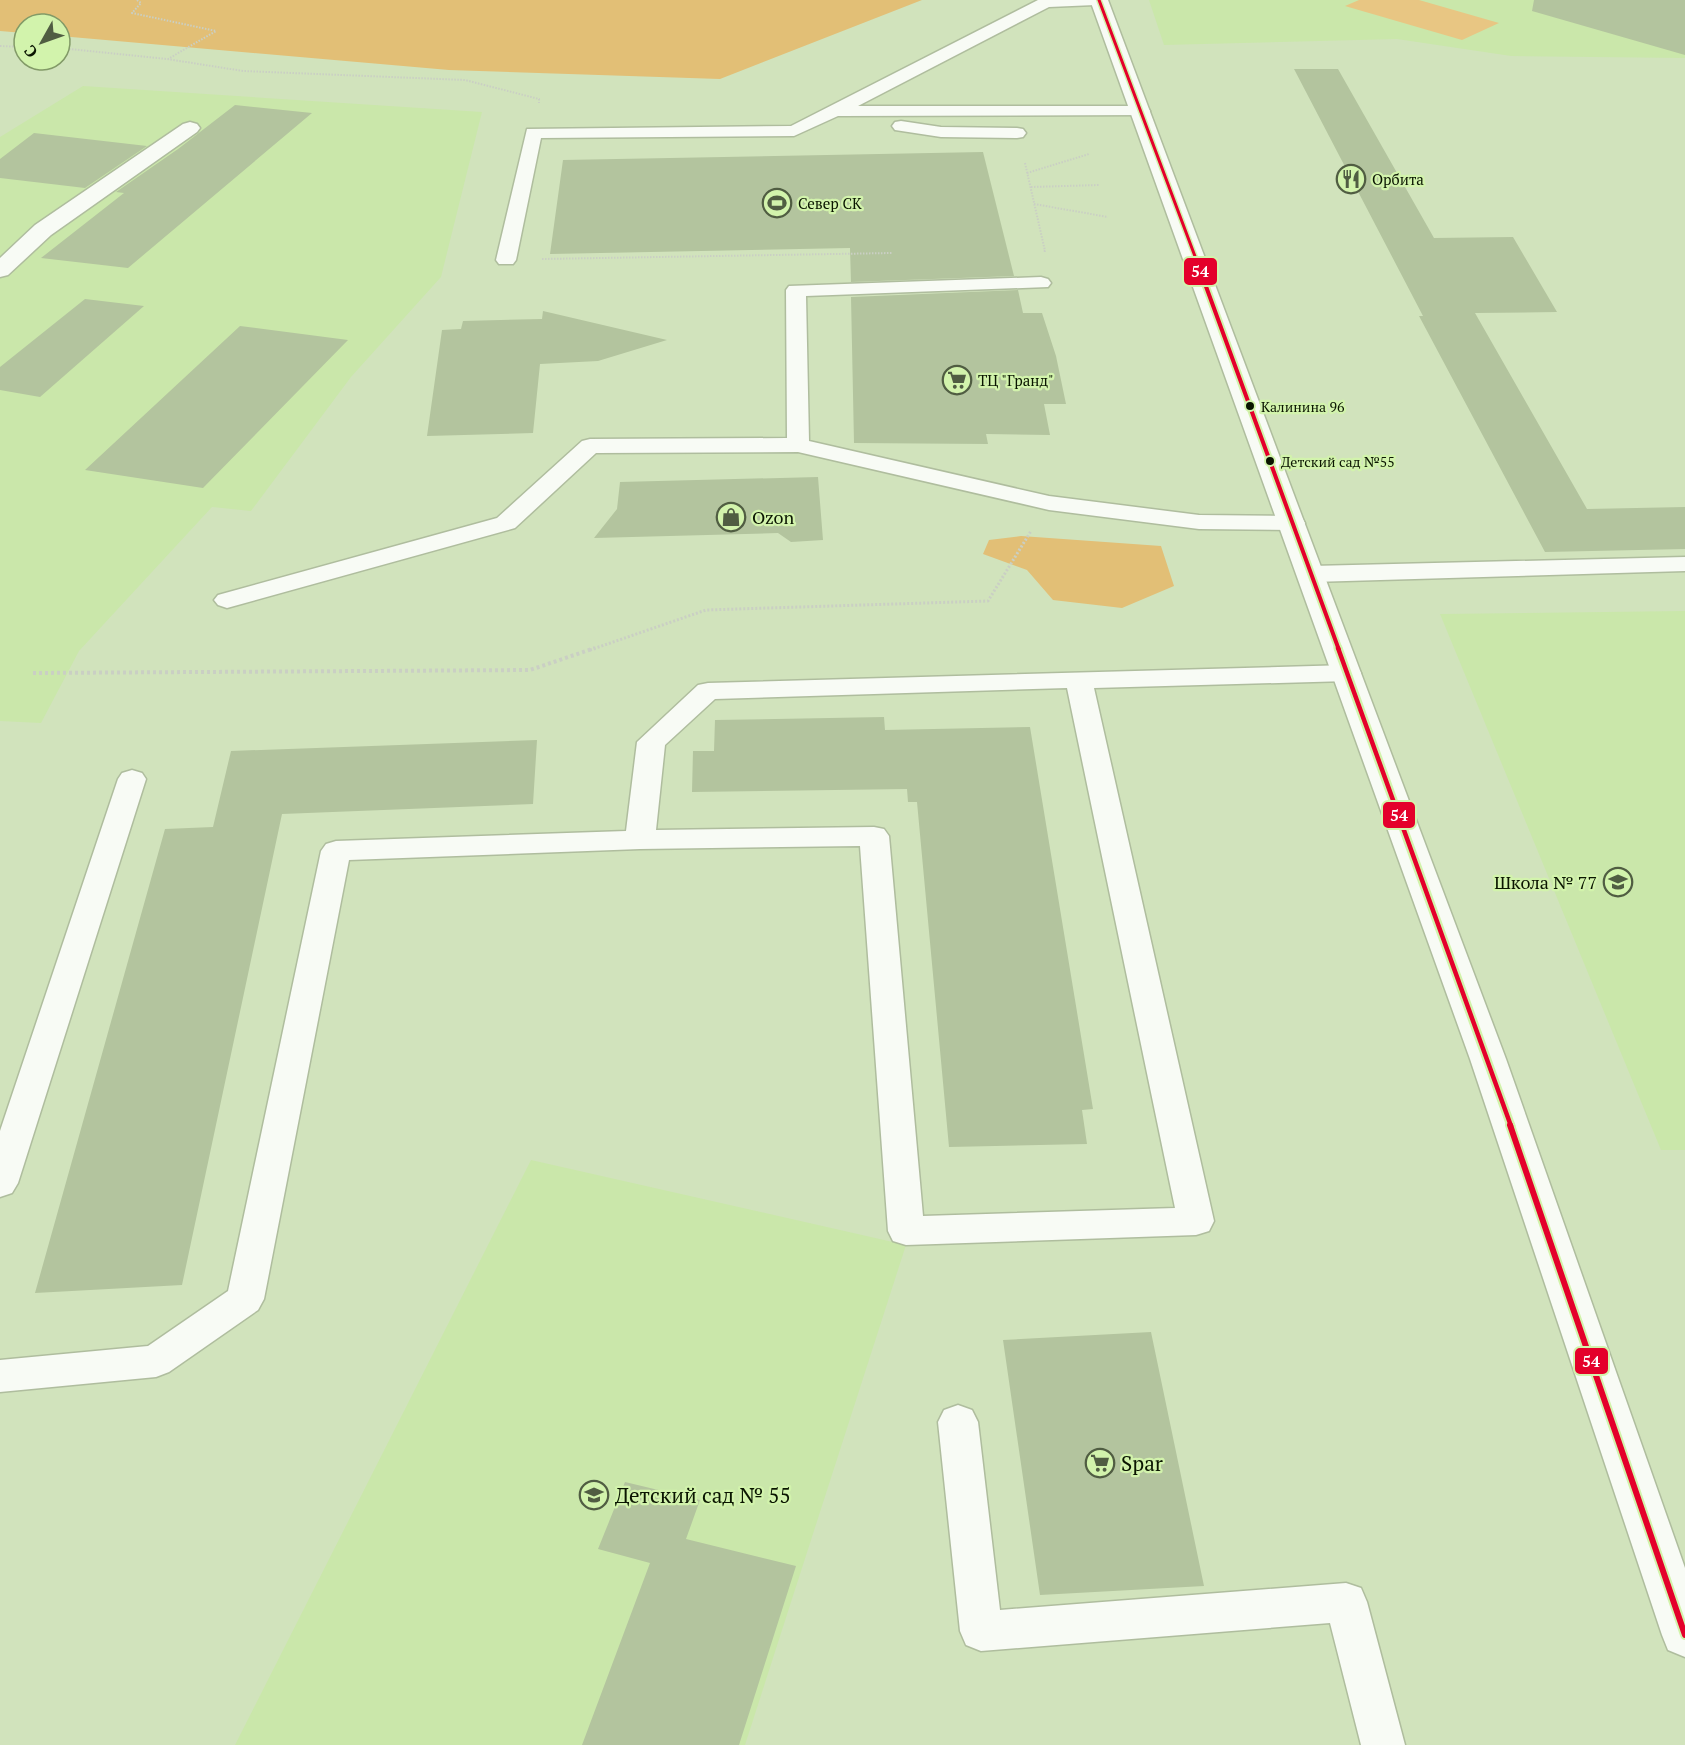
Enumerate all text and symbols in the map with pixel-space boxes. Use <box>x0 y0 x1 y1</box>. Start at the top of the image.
north arrow <box>12 12 72 72</box>
text: С <box>19 41 42 63</box>
restaurant icon: Орбита <box>1335 163 1367 195</box>
place label: Орбита <box>1372 169 1424 189</box>
sports icon: Север СК <box>761 187 793 219</box>
place label: Север СК <box>798 193 862 213</box>
line badge: 54 <box>1183 257 1218 286</box>
text: 54 <box>1191 260 1209 282</box>
supermarket icon: ТЦ "Гранд" <box>941 364 973 396</box>
place label: ТЦ "Гранд" <box>978 370 1054 390</box>
place label: Калинина 96 <box>1261 397 1345 416</box>
marker: Калинина 96 <box>1244 400 1256 412</box>
place label: Детский сад №55 <box>1281 452 1395 471</box>
marker: Детский сад №55 <box>1264 455 1276 467</box>
shop icon: Ozon <box>715 501 747 533</box>
place label: Ozon <box>752 505 795 529</box>
line badge: 54 <box>1382 801 1416 829</box>
text: 54 <box>1390 804 1408 826</box>
school or university icon: Школа № 77 <box>1602 866 1634 898</box>
place label: Школа № 77 <box>1494 870 1597 894</box>
line badge: 54 <box>1574 1347 1609 1375</box>
text: 54 <box>1582 1350 1600 1372</box>
supermarket icon: Spar <box>1084 1447 1116 1479</box>
place label: Spar <box>1121 1449 1163 1477</box>
school or university icon: Детский сад № 55 <box>578 1479 610 1511</box>
place label: Детский сад № 55 <box>615 1481 791 1509</box>

